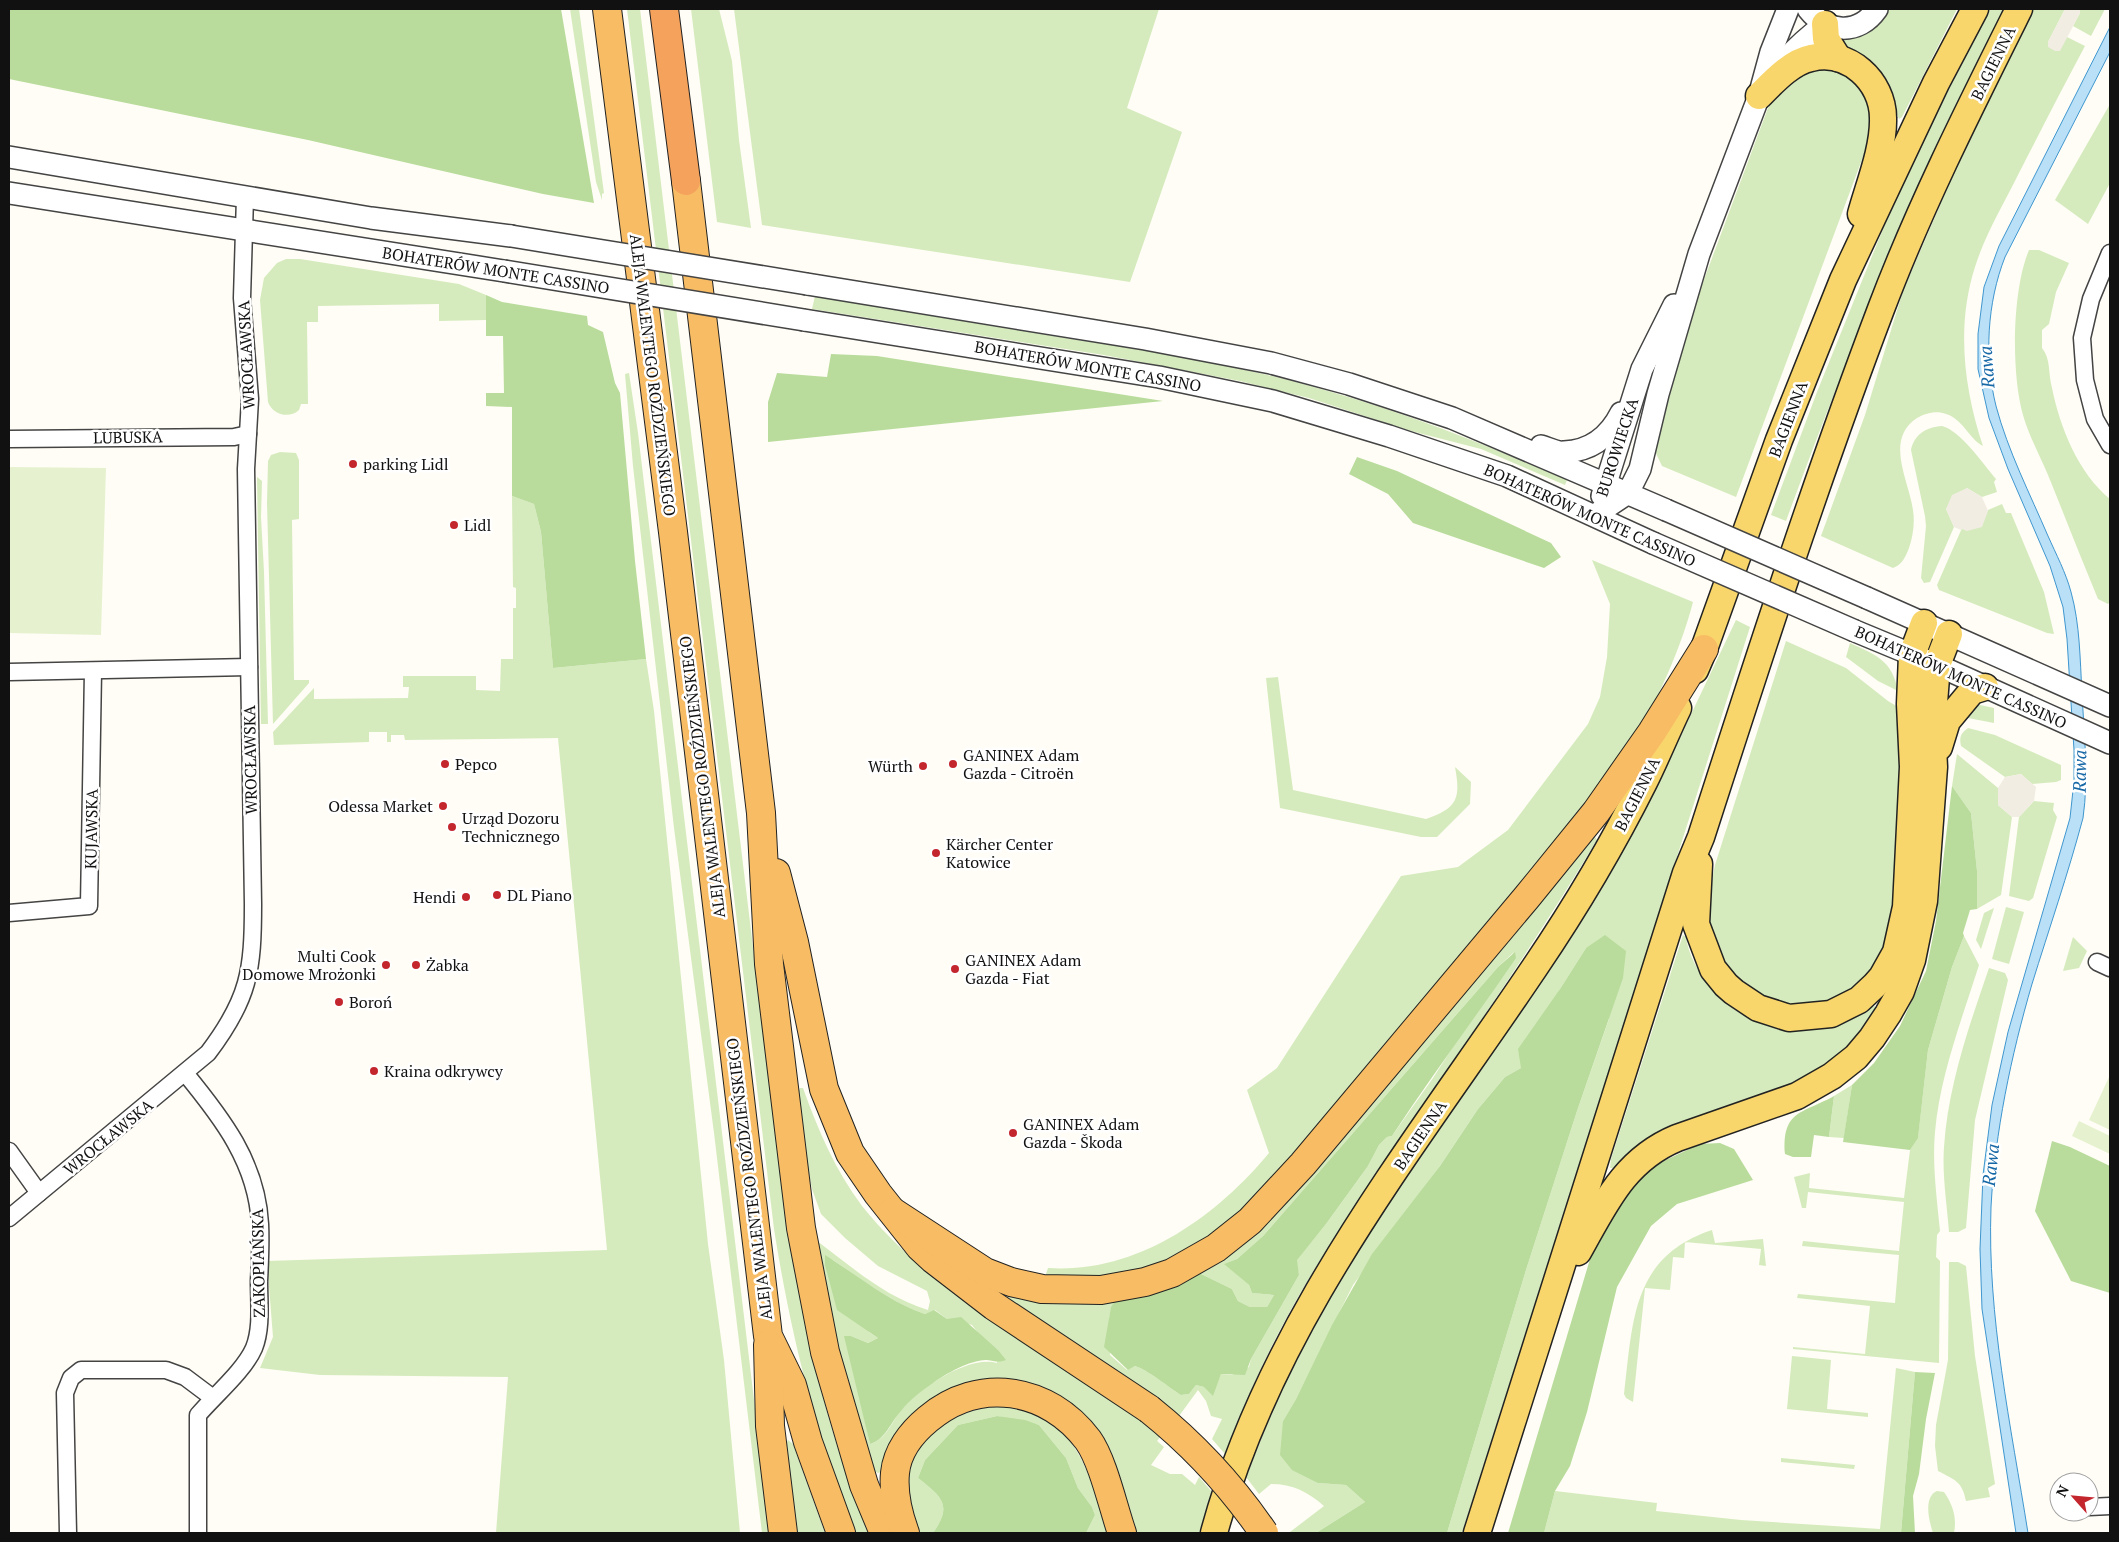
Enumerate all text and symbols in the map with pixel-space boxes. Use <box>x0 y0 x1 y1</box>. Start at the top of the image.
street label: BAGIENNA <box>1966 22 2020 104</box>
street label: ALEJA WALENTEGO ROŹDZIEŃSKIEGO <box>625 233 681 517</box>
street label: BOHATERÓW MONTE CASSINO <box>381 241 611 299</box>
street label: WROCŁAWSKA <box>232 300 260 410</box>
street label: BOHATERÓW MONTE CASSINO <box>973 335 1203 397</box>
water label: Rawa <box>1973 345 2000 390</box>
street label: BAGIENNA <box>1763 378 1813 460</box>
street label: BUROWIECKA <box>1591 395 1643 499</box>
street label: LUBUSKA <box>93 425 163 449</box>
place label: parking Lidl <box>363 453 449 475</box>
marker: parking Lidl <box>347 458 359 470</box>
street label: BOHATERÓW MONTE CASSINO <box>1481 458 1699 572</box>
place label: Lidl <box>464 514 491 536</box>
marker: Lidl <box>448 519 460 531</box>
street label: BOHATERÓW MONTE CASSINO <box>1852 620 2070 734</box>
street label: ALEJA WALENTEGO ROŹDZIEŃSKIEGO <box>674 635 730 919</box>
street label: WROCŁAWSKA <box>238 705 262 815</box>
place label: GANINEX Adam Gazda - Citroën <box>963 744 1079 784</box>
water label: Rawa <box>2067 749 2091 793</box>
place label: Pepco <box>455 753 497 775</box>
street label: BAGIENNA <box>1609 753 1665 835</box>
place label: Würth <box>868 755 914 777</box>
marker: Pepco <box>439 758 451 770</box>
marker: GANINEX Adam Gazda - Citroën <box>947 758 959 770</box>
marker: Würth <box>917 760 929 772</box>
street label: KUJAWSKA <box>79 789 103 869</box>
place label: Odessa Market <box>328 795 433 817</box>
marker: Odessa Market <box>437 800 449 812</box>
place label: Urząd Dozoru Technicznego <box>462 807 560 847</box>
marker: Urząd Dozoru Technicznego <box>446 821 458 833</box>
place label: Kärcher Center Katowice <box>946 833 1054 873</box>
marker: Kärcher Center Katowice <box>930 847 942 859</box>
place label: DL Piano <box>507 884 572 906</box>
place label: Hendi <box>413 886 456 908</box>
marker: DL Piano <box>491 889 503 901</box>
marker: Hendi <box>460 891 472 903</box>
place label: Multi Cook Domowe Mrożonki <box>242 945 377 985</box>
place label: GANINEX Adam Gazda - Fiat <box>965 949 1081 989</box>
place label: Żabka <box>426 954 469 976</box>
marker: Multi Cook Domowe Mrożonki <box>380 959 392 971</box>
marker: Żabka <box>410 959 422 971</box>
marker: GANINEX Adam Gazda - Fiat <box>949 963 961 975</box>
place label: Boroń <box>349 991 393 1013</box>
marker: Boroń <box>333 996 345 1008</box>
street label: ALEJA WALENTEGO ROŹDZIEŃSKIEGO <box>721 1037 777 1321</box>
place label: Kraina odkrywcy <box>384 1060 504 1082</box>
marker: Kraina odkrywcy <box>368 1065 380 1077</box>
street label: WROCŁAWSKA <box>59 1094 158 1180</box>
street label: BAGIENNA <box>1388 1096 1452 1174</box>
place label: GANINEX Adam Gazda - Škoda <box>1023 1113 1139 1153</box>
marker: GANINEX Adam Gazda - Škoda <box>1007 1127 1019 1139</box>
water label: Rawa <box>1976 1142 2004 1188</box>
street label: ZAKOPIAŃSKA <box>246 1208 270 1318</box>
north arrow <box>2049 1472 2099 1522</box>
text: N <box>2051 1481 2073 1500</box>

